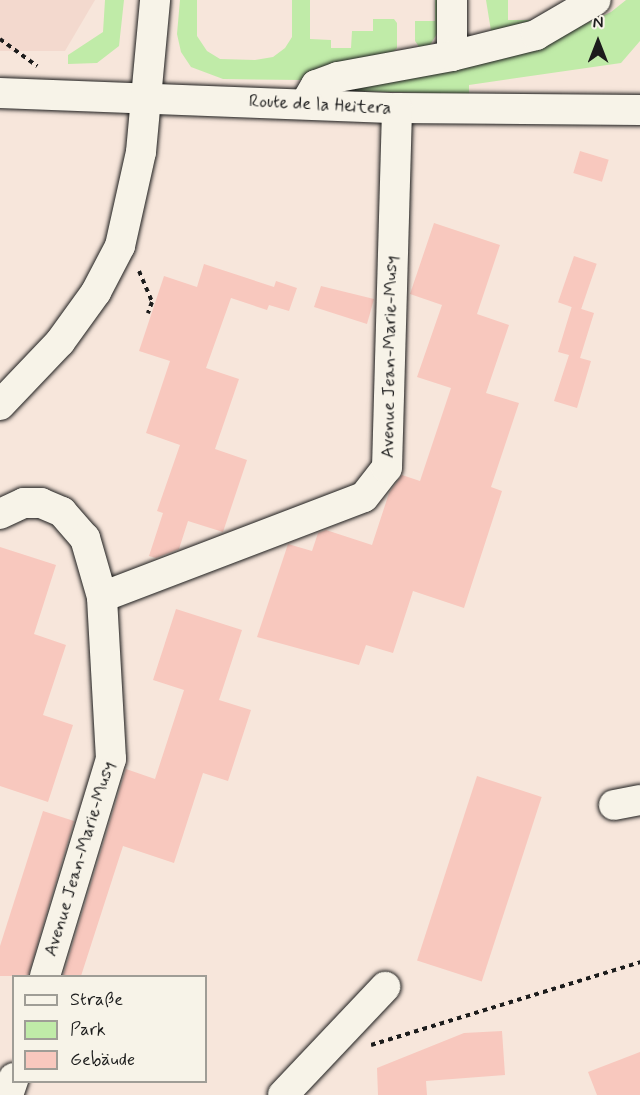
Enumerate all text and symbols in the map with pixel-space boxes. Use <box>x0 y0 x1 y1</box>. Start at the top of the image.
north arrow <box>568 12 628 72</box>
text: N <box>593 13 603 34</box>
street label: Route de la Heitera <box>248 90 392 120</box>
street label: Avenue Jean-Marie-Musy <box>377 256 403 458</box>
street label: Avenue Jean-Marie-Musy <box>40 760 120 958</box>
legend <box>12 975 207 1083</box>
text: Straße <box>70 988 123 1012</box>
text: Park <box>70 1018 106 1042</box>
text: Gebäude <box>70 1048 135 1072</box>

